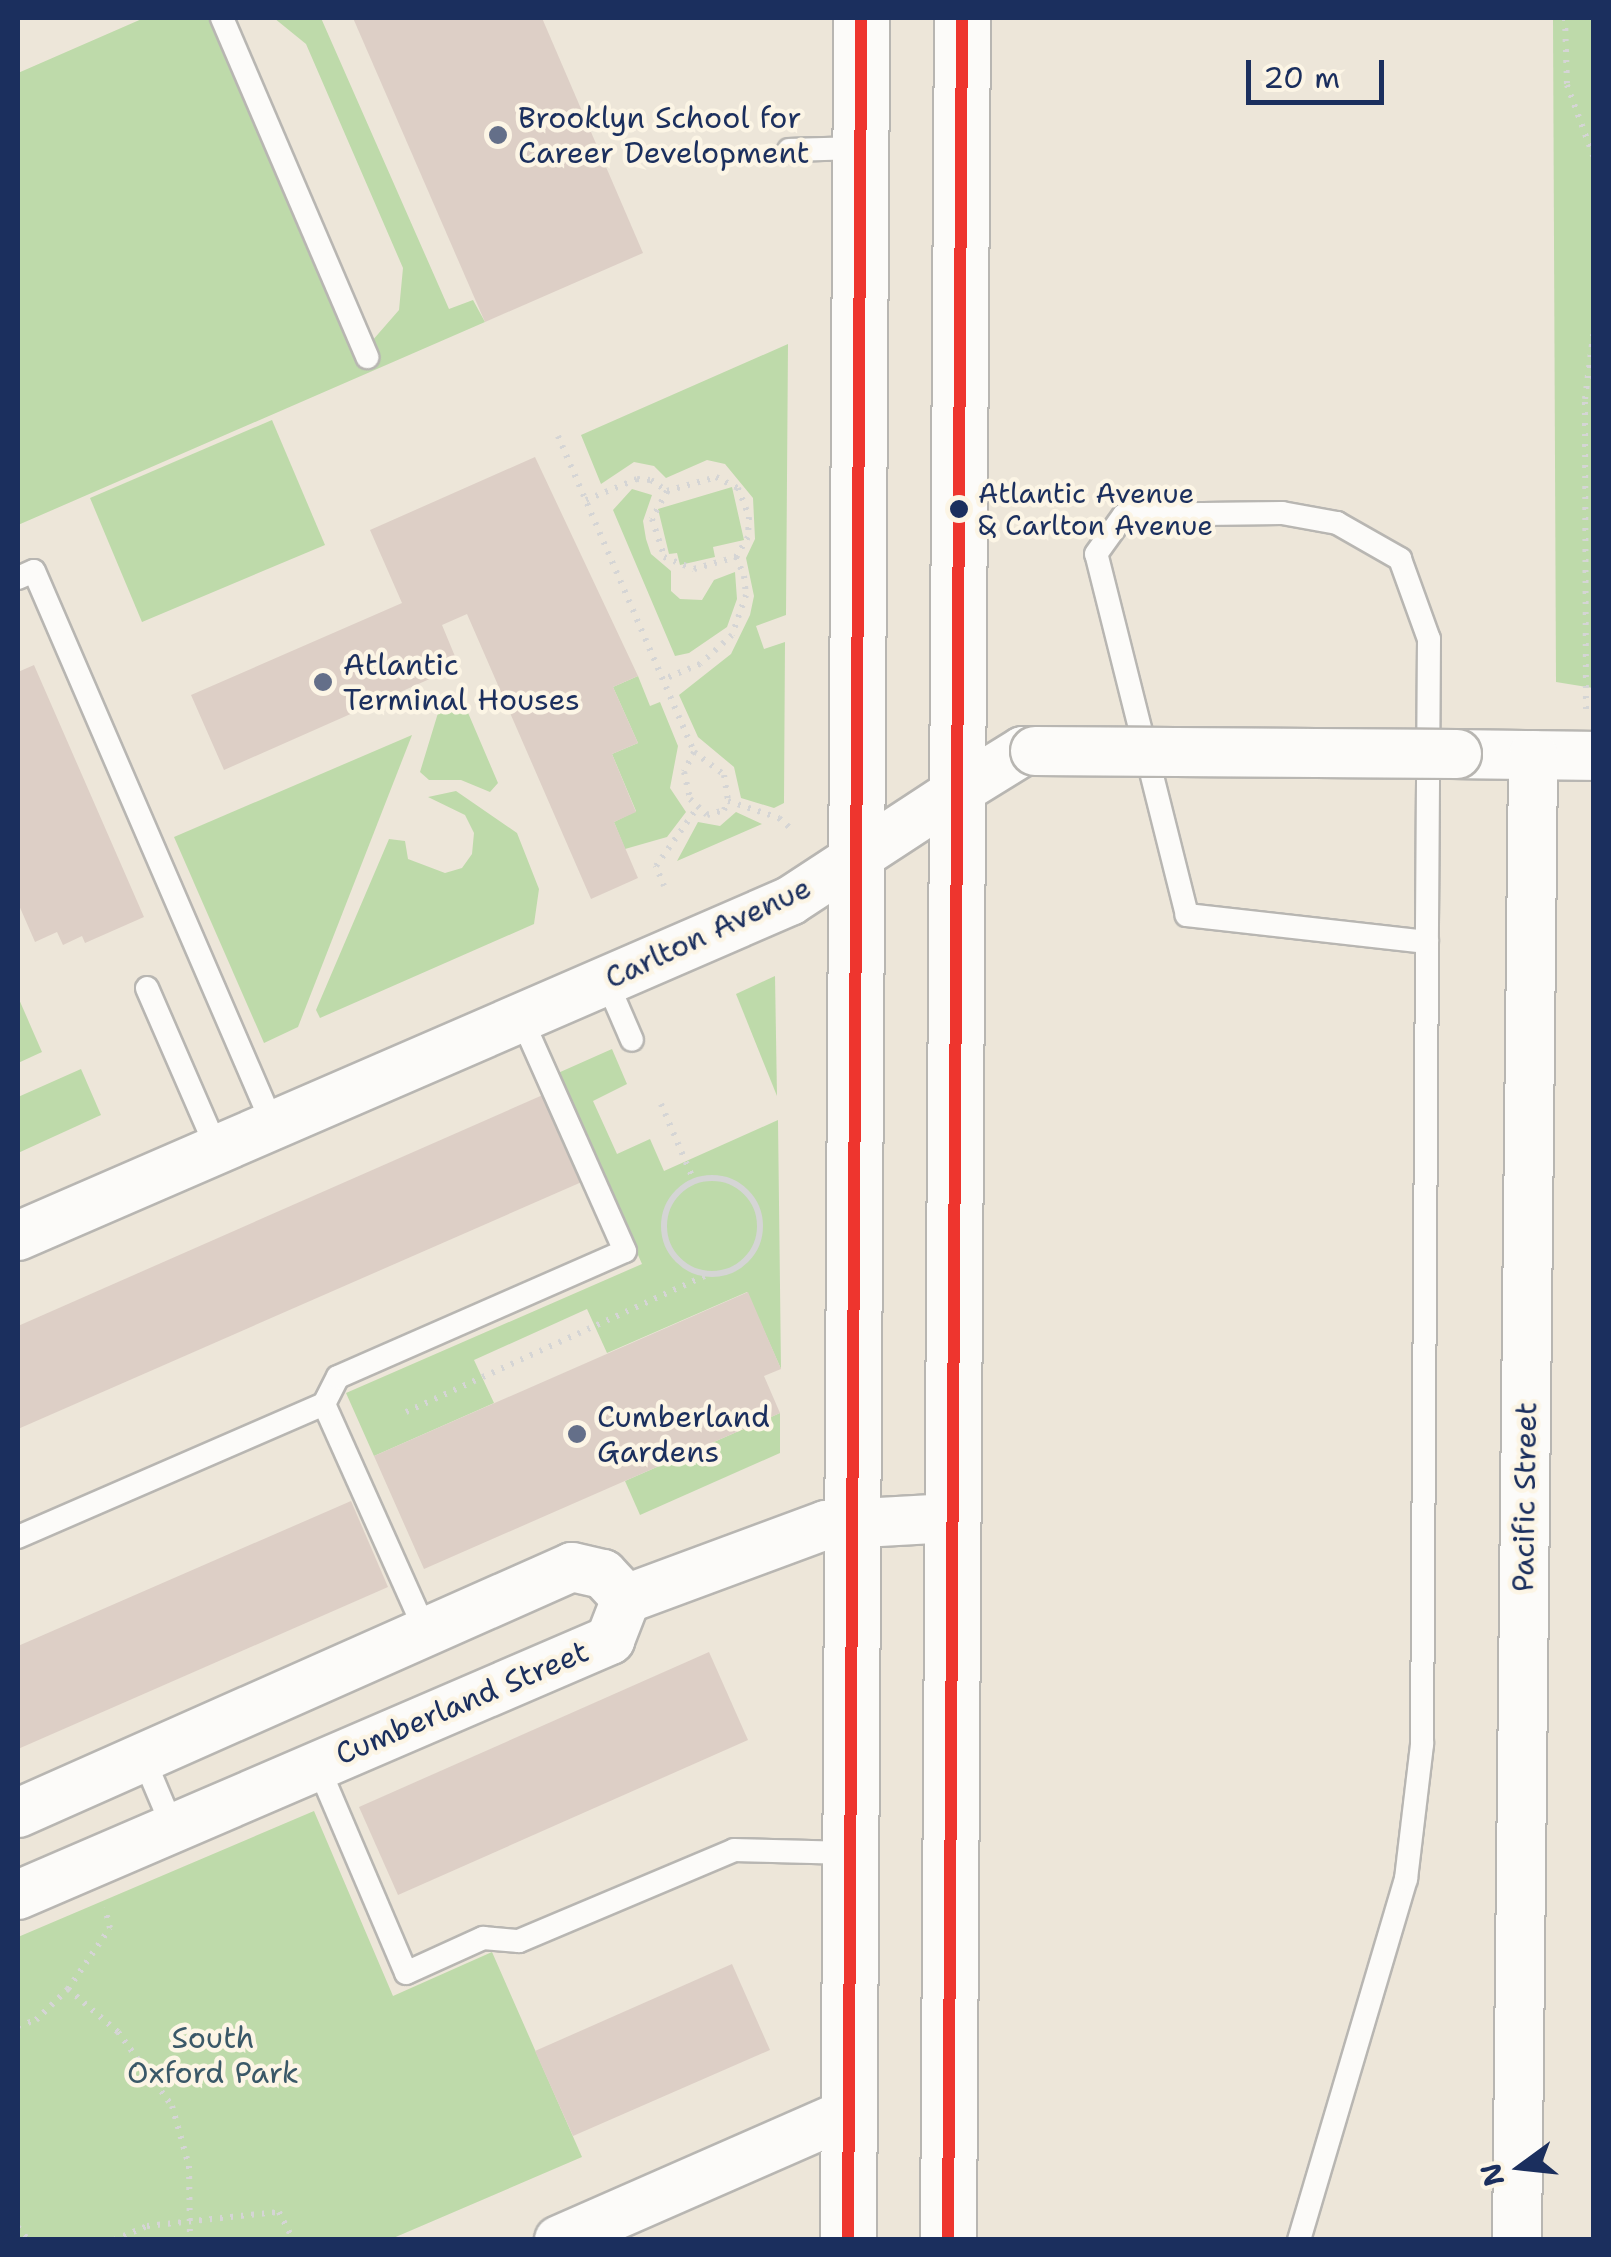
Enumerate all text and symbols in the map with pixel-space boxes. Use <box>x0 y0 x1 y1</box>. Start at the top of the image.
scale bar <box>1251 40 1388 102</box>
text: 20 m <box>1263 57 1340 98</box>
place label: Brooklyn School for Career Development <box>518 100 810 170</box>
marker: Brooklyn School for Career Development <box>487 124 509 146</box>
place label: Atlantic Avenue & Carlton Avenue <box>978 476 1213 542</box>
marker: Atlantic Avenue & Carlton Avenue <box>949 499 969 519</box>
place label: Atlantic Terminal Houses <box>343 647 580 718</box>
marker: Atlantic Terminal Houses <box>312 671 334 693</box>
street label: Carlton Avenue <box>599 870 817 996</box>
place label: Cumberland Gardens <box>597 1399 770 1470</box>
street label: Pacific Street <box>1505 1402 1545 1592</box>
marker: Cumberland Gardens <box>566 1423 588 1445</box>
street label: Cumberland Street <box>330 1633 594 1773</box>
park label: South Oxford Park <box>127 2020 299 2090</box>
north arrow <box>1471 2117 1571 2217</box>
text: N <box>1471 2159 1513 2190</box>

